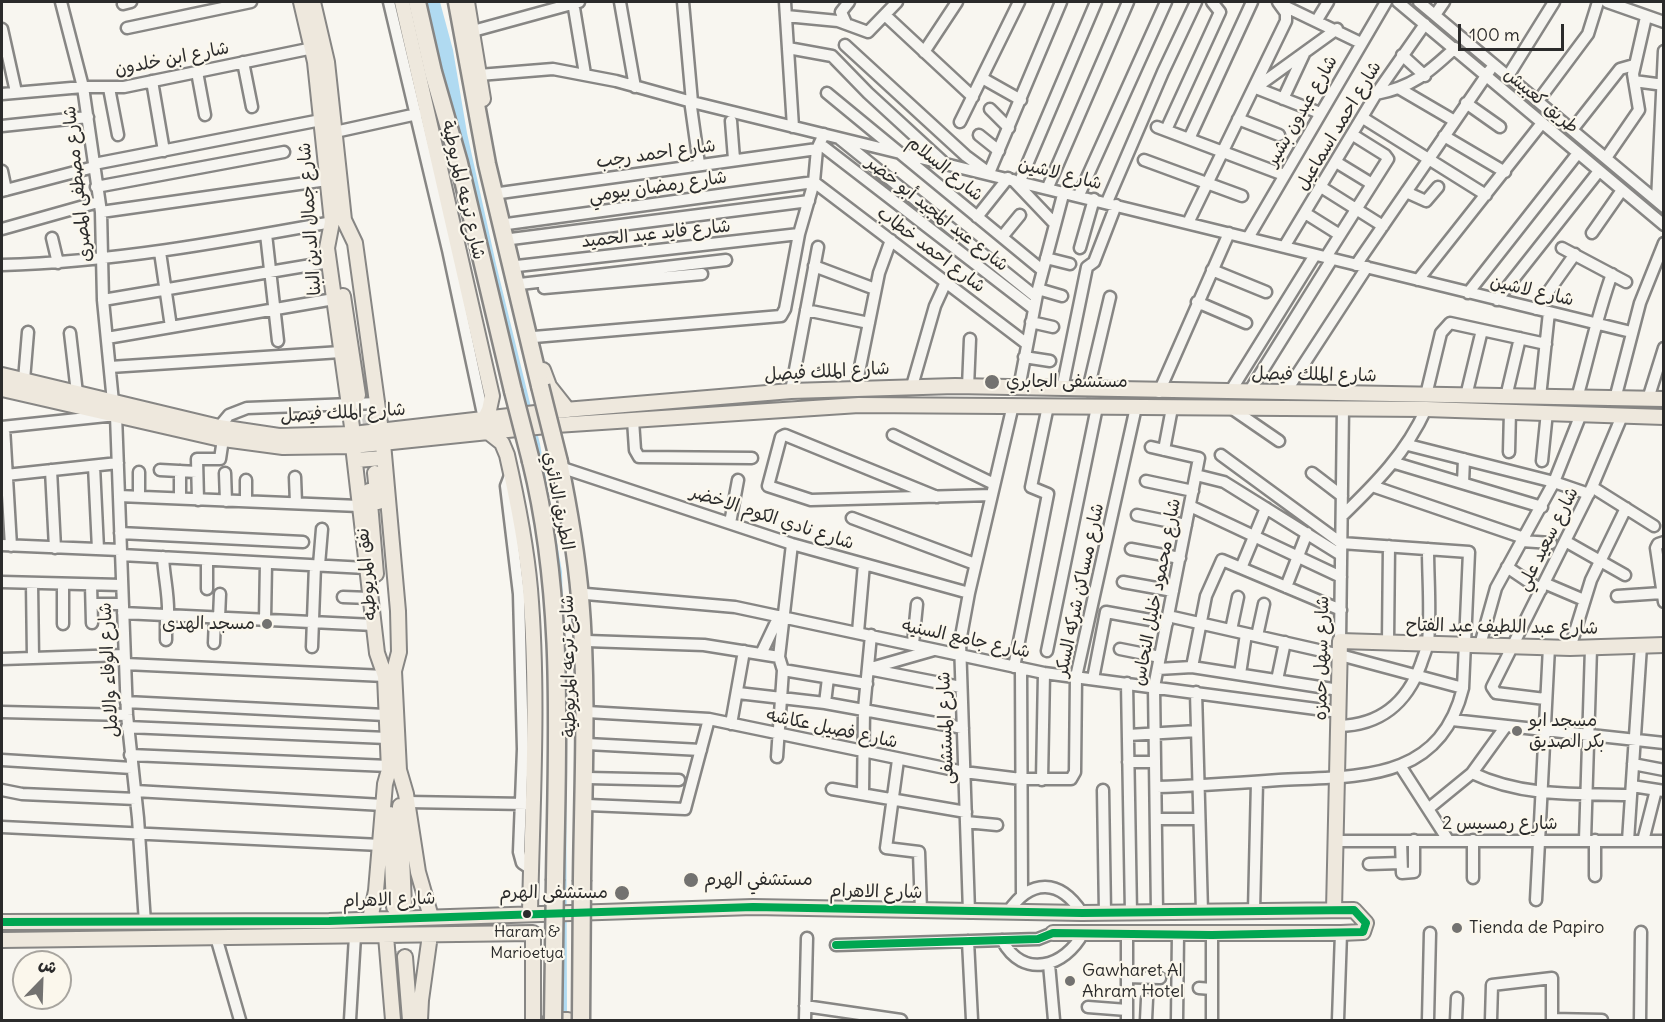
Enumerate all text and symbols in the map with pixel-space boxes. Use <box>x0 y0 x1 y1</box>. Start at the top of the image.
scale bar <box>1461 12 1568 50</box>
text: 100 m <box>1469 23 1520 46</box>
street label: شارع ابن خلدون <box>113 37 231 81</box>
street label: شارع عبدون بشير <box>1261 52 1343 170</box>
street label: شارع احمد اسماعيل <box>1292 57 1386 195</box>
street label: طريق كعبيش <box>1499 64 1583 138</box>
street label: شارع مصطفى المصرى <box>59 105 97 263</box>
street label: شارع ترعه المريوطية <box>436 118 490 262</box>
street label: شارع السلام <box>903 132 987 206</box>
street label: شارع احمد رجب <box>595 135 717 173</box>
street label: شارع جمال الدين البنا <box>294 142 326 296</box>
street label: شارع عبد المجيد أبو خضر <box>862 152 1012 276</box>
street label: شارع لاشين <box>1016 153 1104 195</box>
street label: شارع رمضان بيومي <box>588 167 728 207</box>
street label: شارع احمد خطاب <box>873 202 989 298</box>
street label: شارع فايد عبد الحميد <box>580 215 732 253</box>
street label: شارع لاشين <box>1488 271 1576 311</box>
street label: شارع الملك فيصل <box>764 358 890 386</box>
street label: شارع الملك فيصل <box>1251 363 1377 387</box>
place label: مستشفى الجابري <box>1006 371 1128 393</box>
marker: مستشفى الجابري <box>983 373 1001 391</box>
street label: شارع الملك فيصل <box>280 399 406 427</box>
street label: الطريق الدائري <box>538 450 578 552</box>
street label: شارع نادي الكوم الاخضر <box>687 481 857 555</box>
street label: شارع سعيد علي <box>1513 484 1583 594</box>
street label: شارع محمود خليل النحاس <box>1128 496 1186 688</box>
street label: شارع مساكن شركه السكر <box>1051 501 1109 679</box>
street label: نفق المريوطيه <box>352 527 382 621</box>
street label: شارع ترعه المريوطية <box>557 594 581 738</box>
street label: شارع سهل حمزه <box>1310 595 1334 721</box>
street label: شارع الوفاء والامل <box>95 602 123 738</box>
place label: مسجد الهدى <box>162 613 255 635</box>
street label: شارع جامع السنيه <box>900 615 1032 663</box>
street label: شارع عبد اللطيف عبد الفتاح <box>1406 615 1598 639</box>
marker: مسجد الهدى <box>260 617 274 631</box>
street label: شارع المستشفى <box>933 671 959 785</box>
street label: شارع فصيل عكاشه <box>764 705 900 753</box>
place label: مسجد ابو بكر الصديق <box>1529 710 1605 752</box>
marker: مسجد ابو بكر الصديق <box>1510 724 1524 738</box>
street label: شارع رمسيس 2 <box>1442 813 1558 835</box>
place label: مستشفي الهرم <box>704 869 813 891</box>
marker: مستشفي الهرم <box>682 871 700 889</box>
street label: شارع الاهرام <box>829 880 923 904</box>
place label: مستشفى الهرم <box>499 882 608 904</box>
marker: مستشفى الهرم <box>613 884 631 902</box>
street label: شارع الاهرام <box>342 888 436 912</box>
marker: Haram & Marioetya <box>521 908 533 920</box>
place label: Tienda de Papiro <box>1469 917 1604 939</box>
marker: Tienda de Papiro <box>1450 921 1464 935</box>
place label: Haram & Marioetya <box>490 922 564 960</box>
north arrow <box>12 950 72 1010</box>
text: ش <box>36 953 60 978</box>
place label: Gawharet Al Ahram Hotel <box>1082 960 1184 1002</box>
marker: Gawharet Al Ahram Hotel <box>1063 974 1077 988</box>

